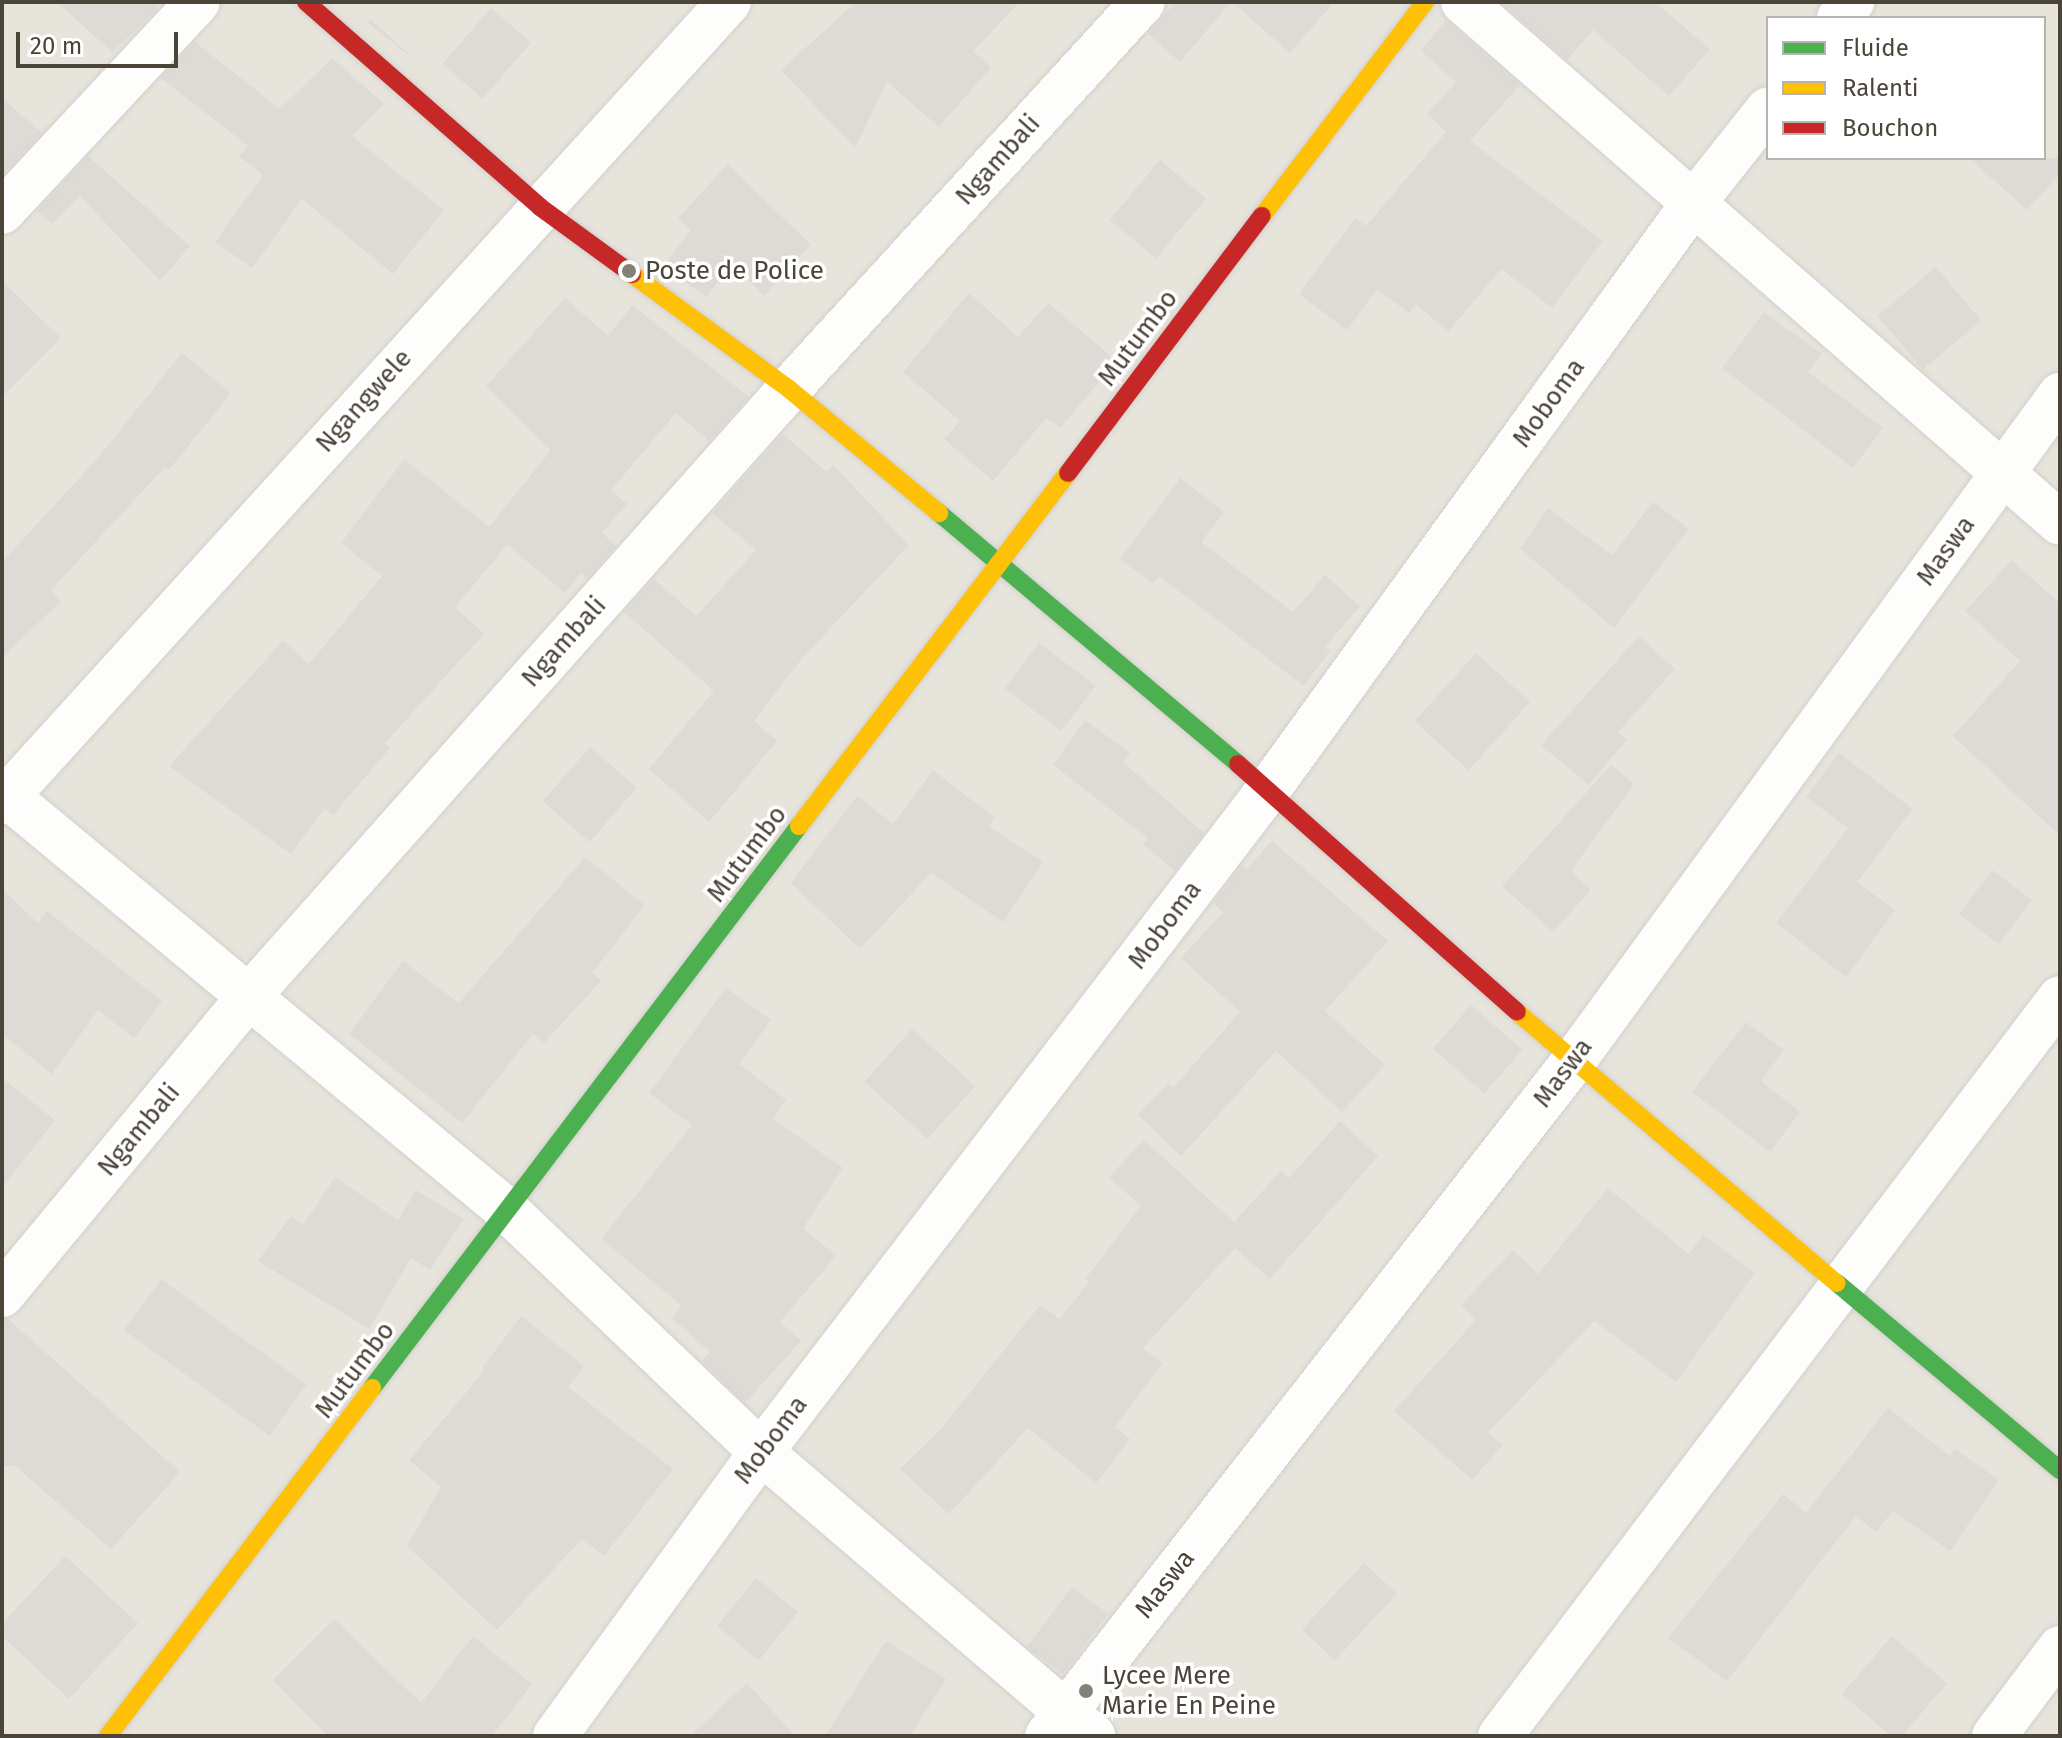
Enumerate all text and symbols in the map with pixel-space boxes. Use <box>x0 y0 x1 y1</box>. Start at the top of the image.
scale bar <box>20 16 182 66</box>
legend <box>1766 16 2046 160</box>
text: 20 m <box>30 32 82 60</box>
text: Fluide <box>1842 34 1909 62</box>
text: Ralenti <box>1842 74 1919 102</box>
street label: Ngambali <box>949 108 1047 212</box>
text: Bouchon <box>1842 114 1938 142</box>
place label: Poste de Police <box>645 255 824 287</box>
marker: Poste de Police <box>620 262 638 280</box>
street label: Mutumbo <box>1092 284 1184 392</box>
street label: Ngangwele <box>310 343 418 459</box>
street label: Moboma <box>1506 352 1592 454</box>
street label: Maswa <box>1910 510 1982 592</box>
street label: Ngambali <box>515 590 613 694</box>
street label: Mutumbo <box>701 800 793 908</box>
street label: Moboma <box>1122 875 1208 975</box>
street label: Maswa <box>1527 1032 1599 1114</box>
street label: Ngambali <box>91 1077 187 1183</box>
street label: Mutumbo <box>309 1316 401 1424</box>
street label: Moboma <box>728 1390 814 1490</box>
street label: Maswa <box>1129 1543 1201 1625</box>
place label: Lycee Mere Marie En Peine <box>1102 1660 1276 1722</box>
marker: Lycee Mere Marie En Peine <box>1077 1682 1095 1700</box>

